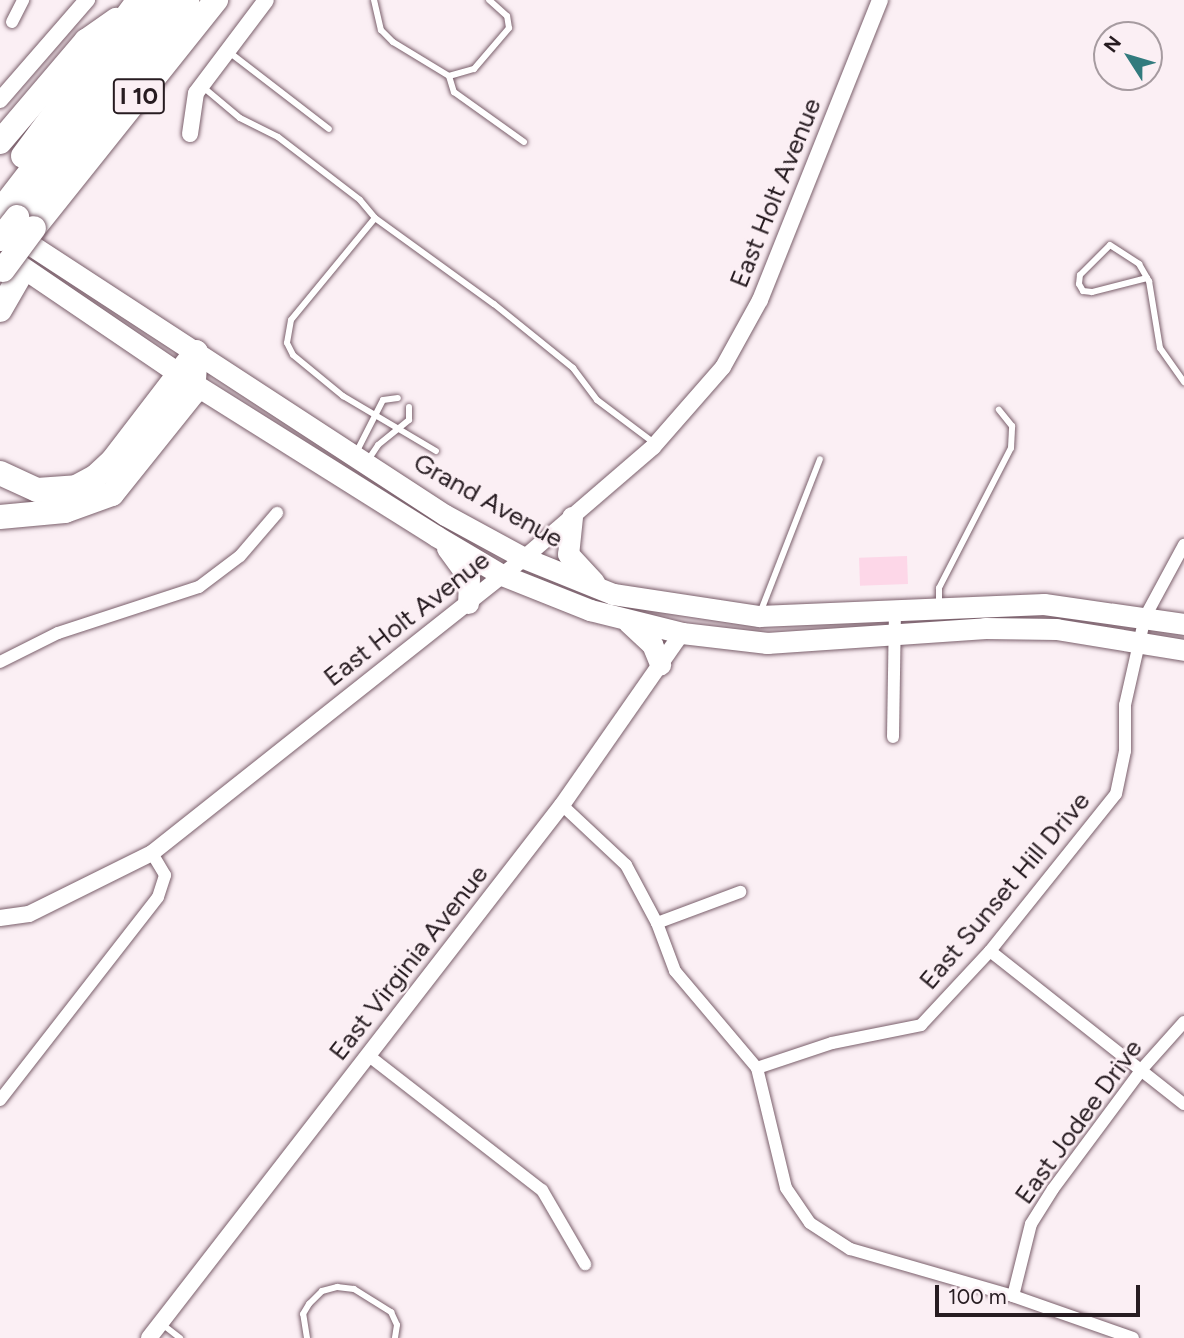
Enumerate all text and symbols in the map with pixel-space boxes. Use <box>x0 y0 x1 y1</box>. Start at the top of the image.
north arrow <box>1093 21 1163 91</box>
text: N <box>1099 31 1126 57</box>
road number: I 10 <box>113 76 165 116</box>
street label: East Holt Avenue <box>724 94 828 292</box>
street label: Grand Avenue <box>408 447 568 555</box>
street label: East Holt Avenue <box>318 545 496 693</box>
street label: East Sunset Hill Drive <box>913 786 1097 996</box>
street label: East Virginia Avenue <box>323 859 495 1067</box>
street label: East Jodee Drive <box>1009 1034 1149 1210</box>
scale bar <box>939 1272 1144 1316</box>
text: 100 m <box>948 1284 1007 1309</box>

